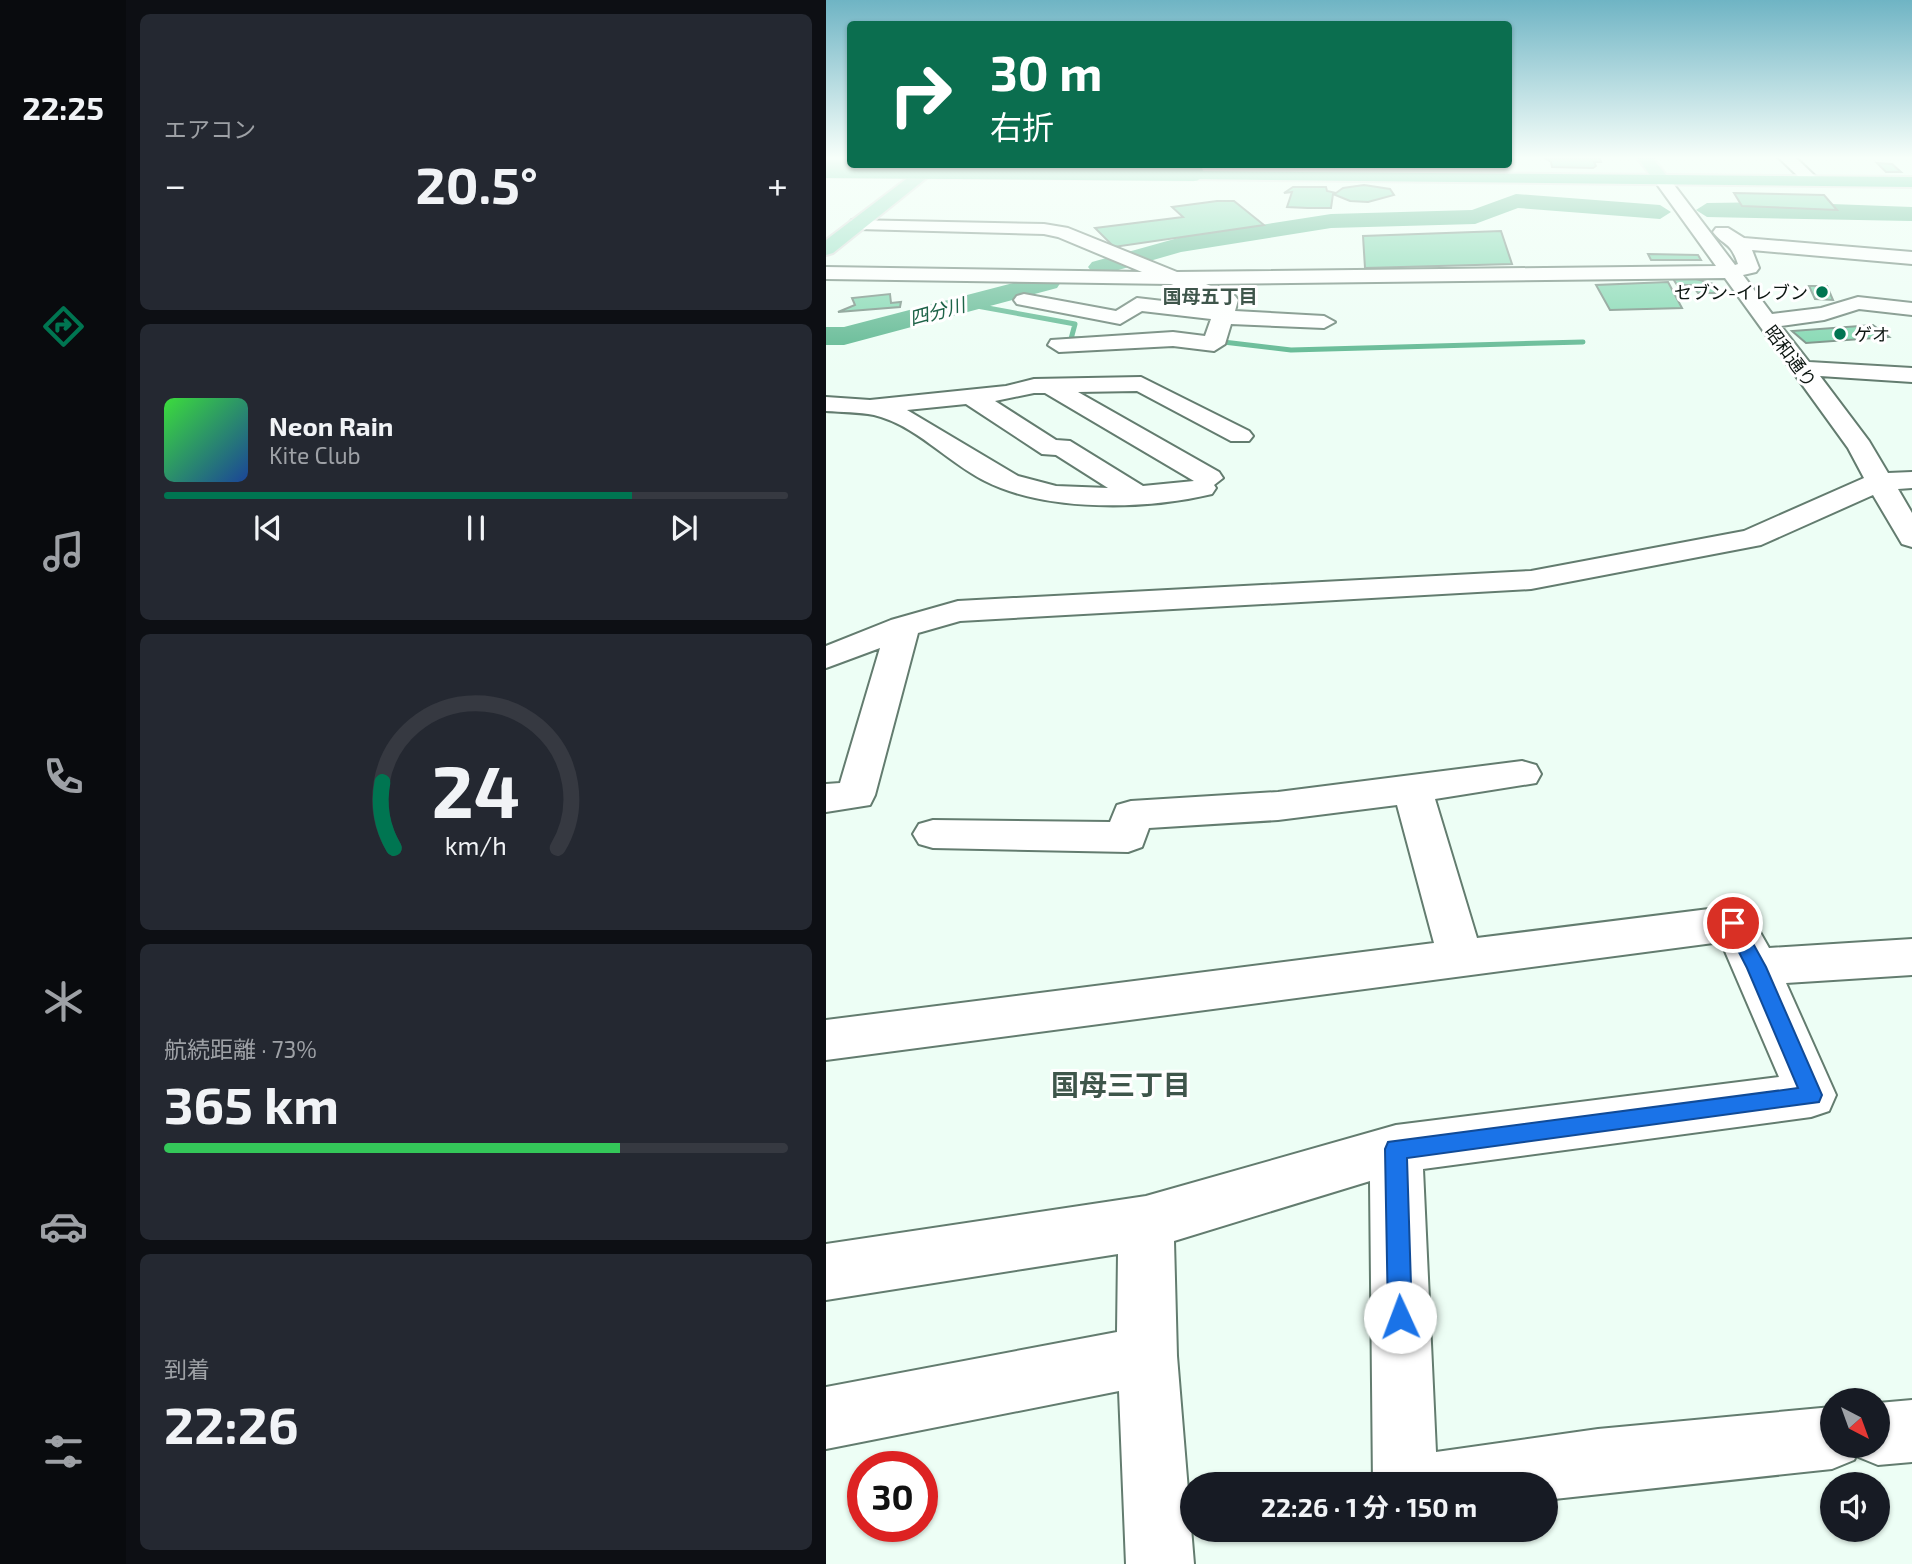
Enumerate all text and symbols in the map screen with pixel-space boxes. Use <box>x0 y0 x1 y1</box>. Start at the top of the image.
text: 30 m <box>990 42 1102 101</box>
icon: right <box>875 49 966 140</box>
text: 22:25 <box>22 88 104 126</box>
text: 右折 <box>990 107 1054 145</box>
text: エアコン <box>164 115 256 143</box>
text: 20.5° <box>415 152 538 214</box>
text: − <box>164 161 186 207</box>
text: + <box>767 161 788 207</box>
place label: セブン-イレブン <box>1674 281 1808 303</box>
district label: 国母五丁目 <box>1162 284 1258 307</box>
marker: セブン-イレブン <box>1814 284 1830 300</box>
water label: 四分川 <box>906 292 969 329</box>
icon: directions <box>39 302 88 351</box>
street label: 昭和通り <box>1761 321 1821 391</box>
place label: ゲオ <box>1854 323 1890 345</box>
marker: ゲオ <box>1832 326 1848 342</box>
text: Neon Rain <box>269 410 393 441</box>
text: Kite Club <box>269 441 361 469</box>
icon: previous <box>249 509 287 547</box>
icon: pause <box>457 509 495 547</box>
icon: next <box>665 509 703 547</box>
icon: music <box>39 527 88 576</box>
text: 24 <box>432 745 520 833</box>
icon: phone <box>39 752 88 801</box>
text: km/h <box>445 830 507 860</box>
pin <box>1703 893 1763 953</box>
icon: arrive <box>1714 904 1752 942</box>
icon: climate <box>39 977 88 1026</box>
text: 航続距離 · 73% <box>164 1035 317 1063</box>
district label: 国母三丁目 <box>1051 1067 1191 1101</box>
text: 365 km <box>164 1072 339 1134</box>
icon: car <box>39 1202 88 1251</box>
position arrow <box>1363 1280 1437 1354</box>
text: 到着 <box>164 1355 210 1383</box>
north arrow <box>1820 1388 1890 1458</box>
map controls <box>1820 1388 1890 1542</box>
text: 22:26 <box>164 1392 299 1454</box>
icon: filters <box>39 1427 88 1476</box>
speed limit sign: 30 <box>847 1451 938 1542</box>
button: sound <box>1820 1472 1890 1542</box>
text: 22:26 · 1 分 · 150 m <box>1261 1491 1477 1522</box>

